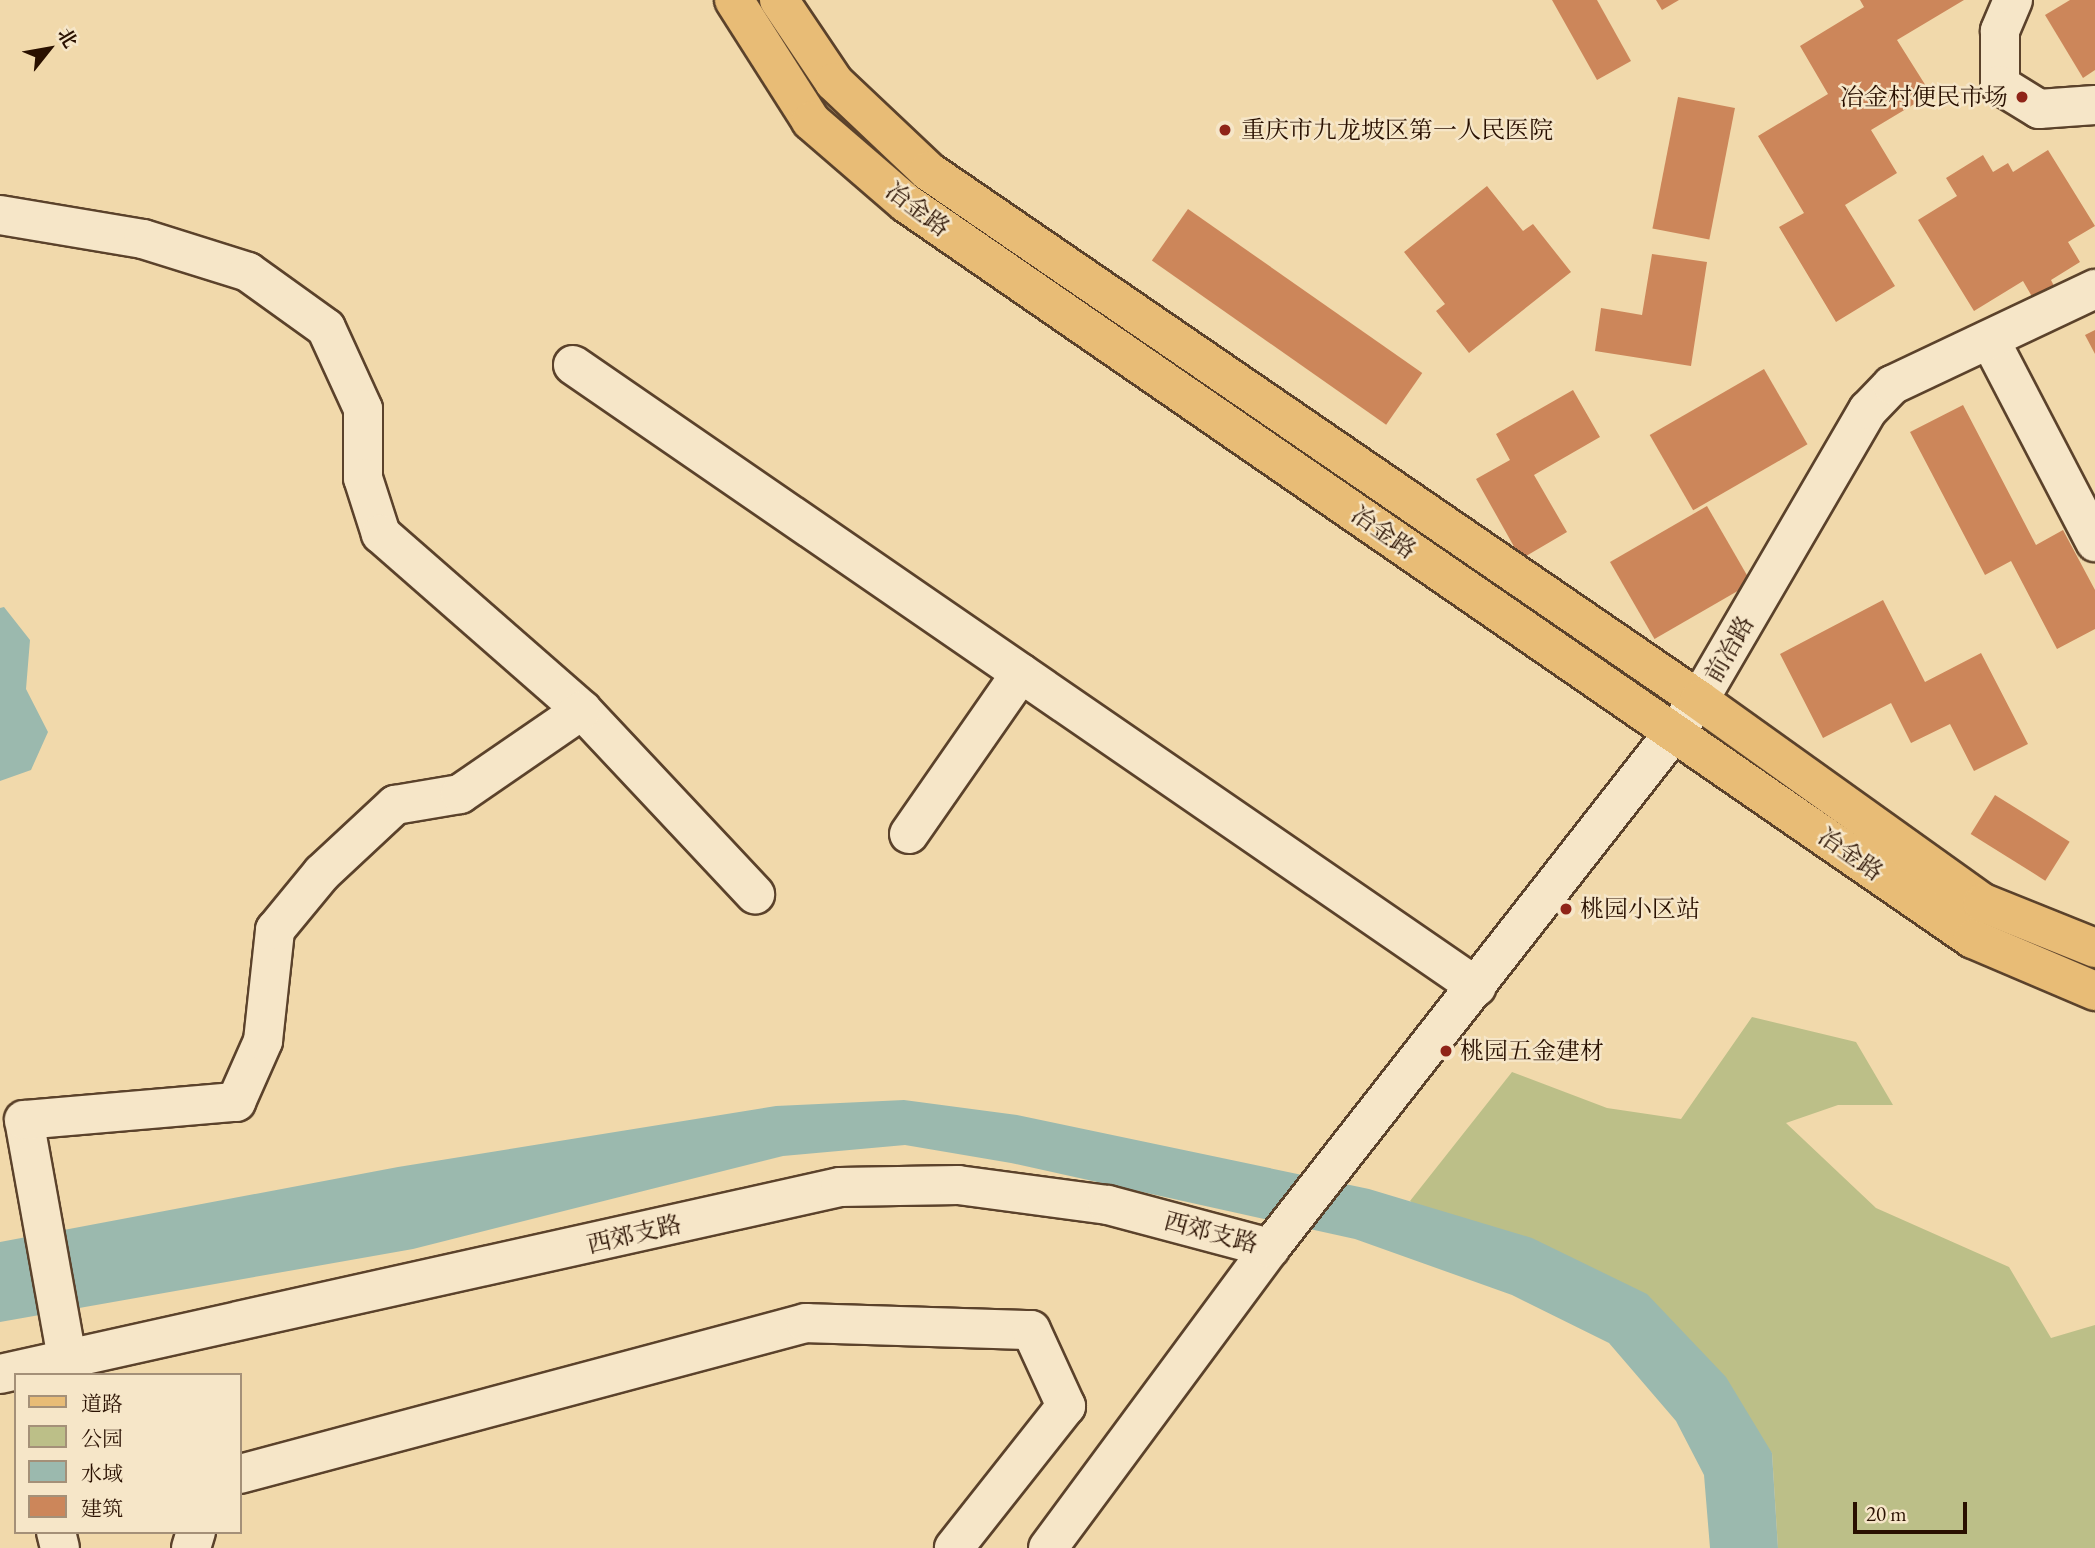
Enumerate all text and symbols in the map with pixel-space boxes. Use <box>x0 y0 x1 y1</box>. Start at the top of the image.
north arrow <box>14 14 84 84</box>
text: 北 <box>52 23 83 53</box>
place label: 冶金村便民市场 <box>1840 83 2008 111</box>
marker: 冶金村便民市场 <box>2014 89 2030 105</box>
place label: 重庆市九龙坡区第一人民医院 <box>1241 116 1553 144</box>
marker: 重庆市九龙坡区第一人民医院 <box>1215 120 1235 140</box>
street label: 冶金路 <box>881 176 955 242</box>
street label: 冶金路 <box>1346 500 1422 564</box>
street label: 前冶路 <box>1699 611 1759 687</box>
street label: 冶金路 <box>1813 822 1889 886</box>
place label: 桃园小区站 <box>1580 895 1700 923</box>
marker: 桃园小区站 <box>1558 901 1574 917</box>
place label: 桃园五金建材 <box>1460 1037 1604 1065</box>
marker: 桃园五金建材 <box>1438 1043 1454 1059</box>
street label: 西郊支路 <box>1161 1206 1261 1258</box>
street label: 西郊支路 <box>584 1209 684 1259</box>
legend <box>14 1373 242 1534</box>
text: 道路 <box>81 1390 123 1417</box>
text: 公园 <box>81 1425 123 1452</box>
text: 水域 <box>81 1460 123 1487</box>
scale bar <box>1857 1488 1971 1532</box>
text: 建筑 <box>81 1495 123 1522</box>
text: 20 m <box>1866 1500 1907 1527</box>

